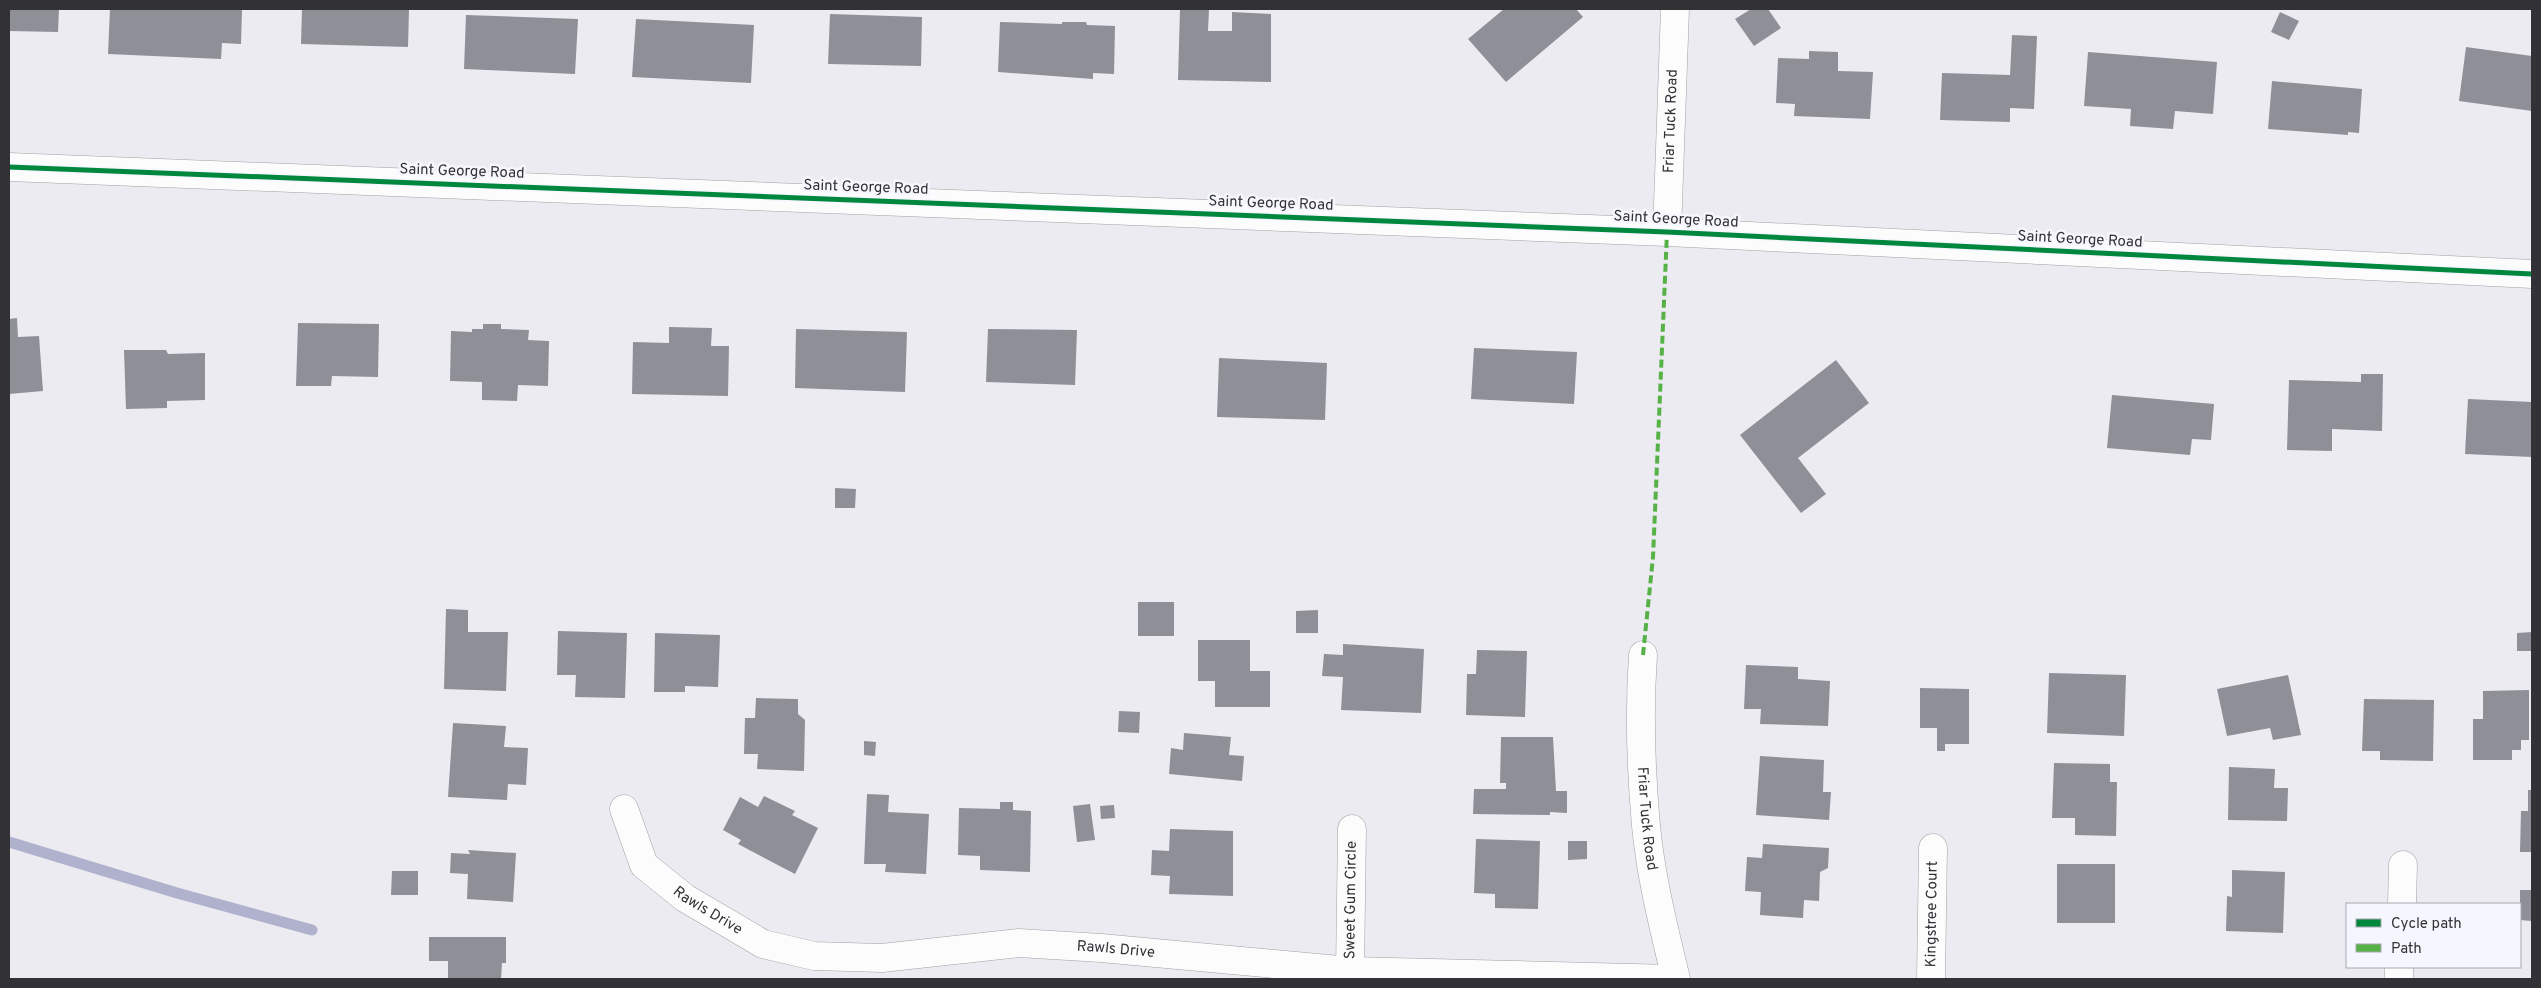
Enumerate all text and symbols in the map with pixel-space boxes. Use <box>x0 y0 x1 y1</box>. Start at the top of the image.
street label: Friar Tuck Road <box>1660 69 1682 173</box>
street label: Saint George Road <box>399 160 525 184</box>
street label: Saint George Road <box>803 176 929 200</box>
street label: Saint George Road <box>1208 192 1334 216</box>
street label: Saint George Road <box>1613 207 1739 233</box>
street label: Saint George Road <box>2017 227 2143 253</box>
street label: Friar Tuck Road <box>1633 766 1661 872</box>
street label: Sweet Gum Circle <box>1341 841 1361 959</box>
street label: Kingstree Court <box>1922 861 1942 967</box>
street label: Rawls Drive <box>669 882 746 939</box>
legend <box>2346 903 2521 968</box>
text: Cycle path <box>2391 915 2462 934</box>
street label: Rawls Drive <box>1076 937 1156 962</box>
text: Path <box>2391 940 2422 959</box>

